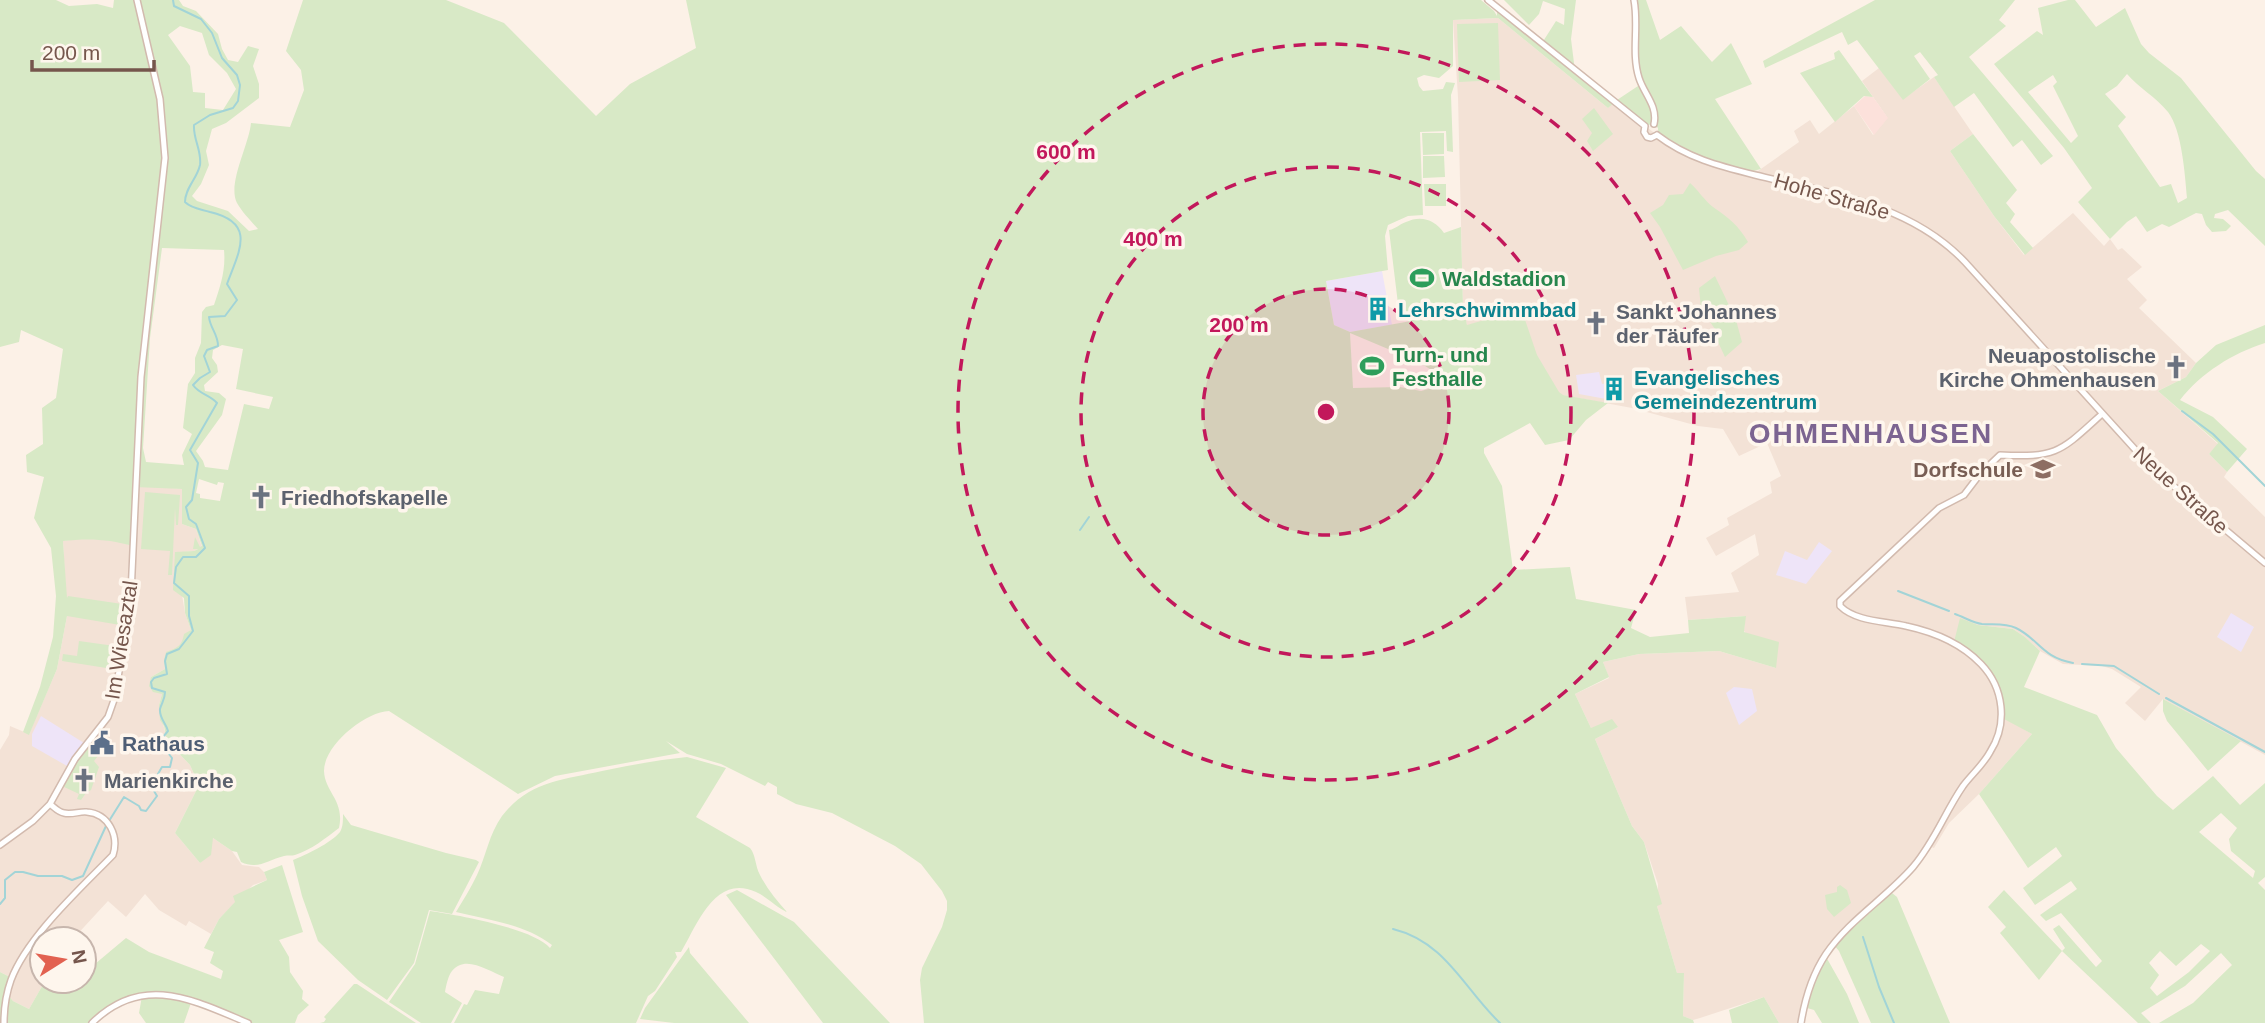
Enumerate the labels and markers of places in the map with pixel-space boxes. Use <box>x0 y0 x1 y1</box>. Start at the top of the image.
sports icon: Waldstadion <box>1408 264 1436 292</box>
place label: Waldstadion <box>1442 267 1566 290</box>
building icon: Lehrschwimmbad <box>1364 295 1392 323</box>
place label: Lehrschwimmbad <box>1398 298 1577 321</box>
place label: Sankt Johannes der Täufer <box>1616 300 1777 347</box>
church icon: Sankt Johannes der Täufer <box>1582 309 1610 337</box>
place label: Turn- und Festhalle <box>1392 343 1488 390</box>
place label: Neuapostolische Kirche Ohmenhausen <box>1939 344 2156 391</box>
sports icon: Turn- und Festhalle <box>1358 352 1386 380</box>
church icon: Neuapostolische Kirche Ohmenhausen <box>2162 353 2190 381</box>
place label: Evangelisches Gemeindezentrum <box>1634 366 1817 413</box>
building icon: Evangelisches Gemeindezentrum <box>1600 375 1628 403</box>
centre of rings <box>1314 400 1338 424</box>
school or university icon: Dorfschule <box>2029 455 2057 483</box>
place label: Dorfschule <box>1913 458 2023 481</box>
church icon: Friedhofskapelle <box>247 483 275 511</box>
place label: Friedhofskapelle <box>281 486 448 509</box>
public building icon: Rathaus <box>88 729 116 757</box>
place label: Rathaus <box>122 732 205 755</box>
church icon: Marienkirche <box>70 766 98 794</box>
place label: Marienkirche <box>104 769 234 792</box>

